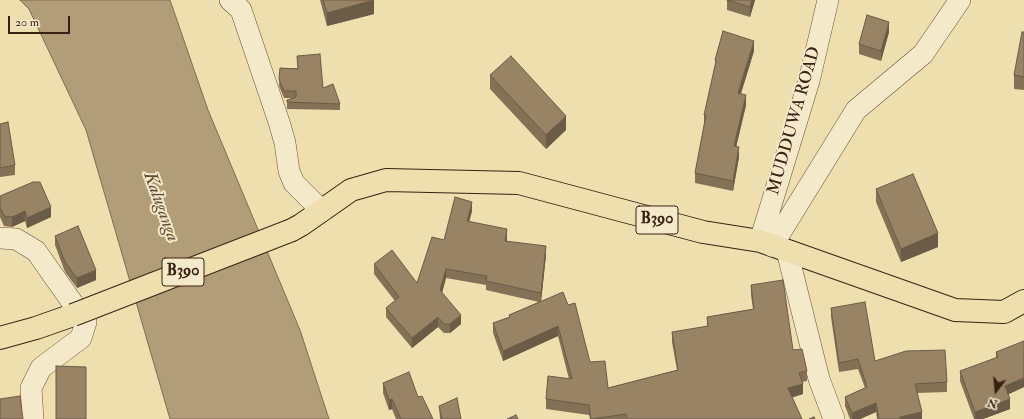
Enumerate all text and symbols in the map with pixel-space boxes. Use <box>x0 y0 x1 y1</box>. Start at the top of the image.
scale bar <box>10 8 72 34</box>
text: 20 m <box>15 15 39 30</box>
street label: MUDDUWA ROAD <box>764 45 826 197</box>
water label: Kaluganga <box>137 169 183 245</box>
road number: B390 <box>636 206 678 234</box>
road number: B390 <box>162 258 204 286</box>
north arrow <box>976 371 1016 411</box>
text: N <box>986 395 999 411</box>

